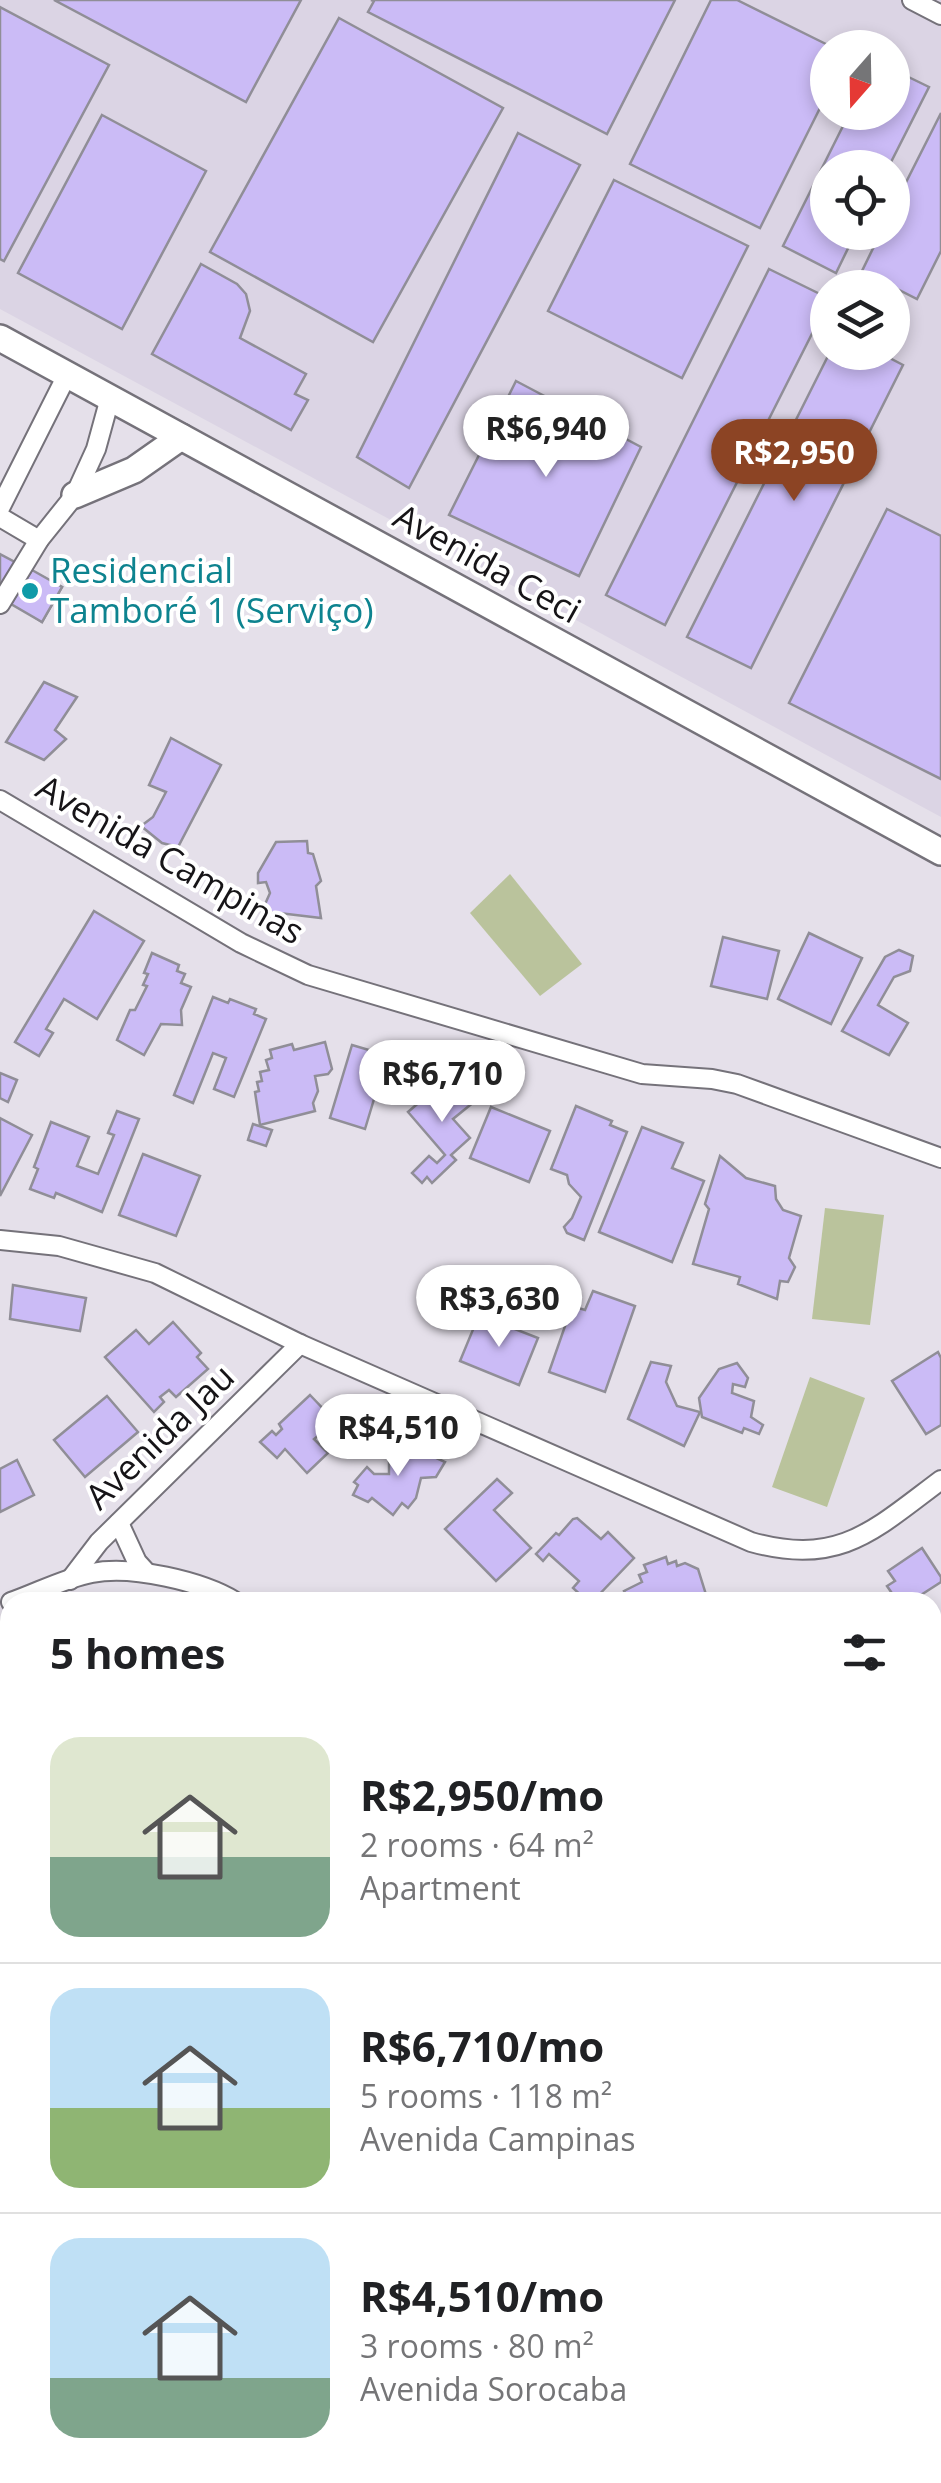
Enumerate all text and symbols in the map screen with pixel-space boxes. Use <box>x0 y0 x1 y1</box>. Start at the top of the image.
north arrow <box>810 30 910 130</box>
map controls <box>810 30 910 370</box>
button: locate <box>810 150 910 250</box>
button: layers <box>810 270 910 370</box>
pin: R$6,940 <box>454 395 638 480</box>
text: R$6,940 <box>485 406 607 449</box>
pin: R$2,950 <box>702 419 886 504</box>
text: R$2,950 <box>733 430 855 473</box>
street label: Avenida Ceci <box>386 492 590 633</box>
place label: Residencial Tamboré 1 (Serviço) <box>50 546 374 633</box>
marker: Residencial Tamboré 1 (Serviço) <box>19 580 41 602</box>
street label: Avenida Campinas <box>29 763 313 954</box>
pin: R$6,710 <box>350 1040 534 1125</box>
text: R$6,710 <box>381 1051 503 1094</box>
pin: R$3,630 <box>407 1265 591 1350</box>
text: R$3,630 <box>438 1276 560 1319</box>
street label: Avenida Jau <box>74 1353 244 1519</box>
pin: R$4,510 <box>306 1394 490 1479</box>
text: R$4,510 <box>337 1405 459 1448</box>
text: 5 homes <box>50 1624 225 1681</box>
icon: filters <box>837 1625 892 1680</box>
text: R$2,950/mo <box>360 1766 604 1823</box>
icon: home <box>130 1777 250 1897</box>
text: 2 rooms · 64 m² <box>360 1823 594 1866</box>
text: Apartment <box>360 1866 521 1909</box>
text: R$6,710/mo <box>360 2017 604 2074</box>
icon: home <box>130 2028 250 2148</box>
text: 5 rooms · 118 m² <box>360 2074 612 2117</box>
text: Avenida Campinas <box>360 2117 635 2160</box>
text: R$4,510/mo <box>360 2267 604 2324</box>
icon: home <box>130 2278 250 2398</box>
text: 3 rooms · 80 m² <box>360 2324 594 2367</box>
text: Avenida Sorocaba <box>360 2367 627 2410</box>

